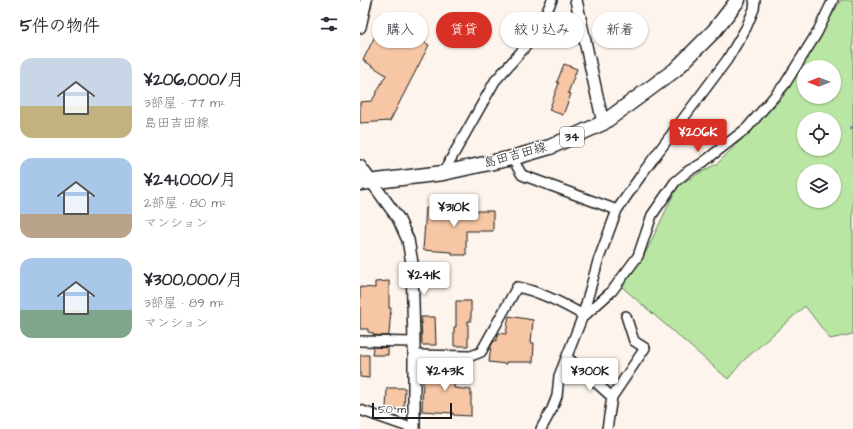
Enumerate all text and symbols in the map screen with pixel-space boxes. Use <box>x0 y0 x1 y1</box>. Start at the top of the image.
chip: 購入 <box>372 12 428 48</box>
chip: 賃貸 <box>436 12 492 48</box>
chip: 絞り込み <box>500 12 584 48</box>
chip: 新着 <box>592 12 648 48</box>
icon: filters <box>318 13 340 35</box>
text: 5件の物件 <box>20 14 100 38</box>
north arrow <box>797 60 841 104</box>
map controls <box>797 60 841 208</box>
text: ¥206,000/月 <box>144 68 244 92</box>
icon: home <box>52 74 100 122</box>
text: 3部屋 · 77 m² <box>144 94 225 112</box>
button: locate <box>797 112 841 156</box>
text: 島田吉田線 <box>144 114 209 132</box>
pin: ¥206K <box>670 119 726 153</box>
text: ¥206K <box>679 123 717 141</box>
road number: 34 <box>560 127 584 147</box>
street label: 島田吉田線 <box>481 138 550 172</box>
button: layers <box>797 164 841 208</box>
text: ¥241,000/月 <box>144 168 237 192</box>
icon: home <box>52 174 100 222</box>
text: 2部屋 · 80 m² <box>144 194 227 212</box>
pin: ¥310K <box>426 194 482 228</box>
text: ¥310K <box>438 198 470 216</box>
text: マンション <box>144 214 208 232</box>
pin: ¥241K <box>396 262 452 296</box>
text: ¥241K <box>408 266 440 284</box>
text: ¥300,000/月 <box>144 268 243 292</box>
icon: home <box>52 274 100 322</box>
text: 3部屋 · 89 m² <box>144 294 225 312</box>
text: マンション <box>144 314 208 332</box>
pin: ¥243K <box>417 358 473 392</box>
pin: ¥300K <box>562 358 618 392</box>
text: ¥243K <box>426 362 464 380</box>
text: ¥300K <box>571 362 609 380</box>
scale bar <box>372 401 452 420</box>
text: 50 m <box>378 402 406 417</box>

